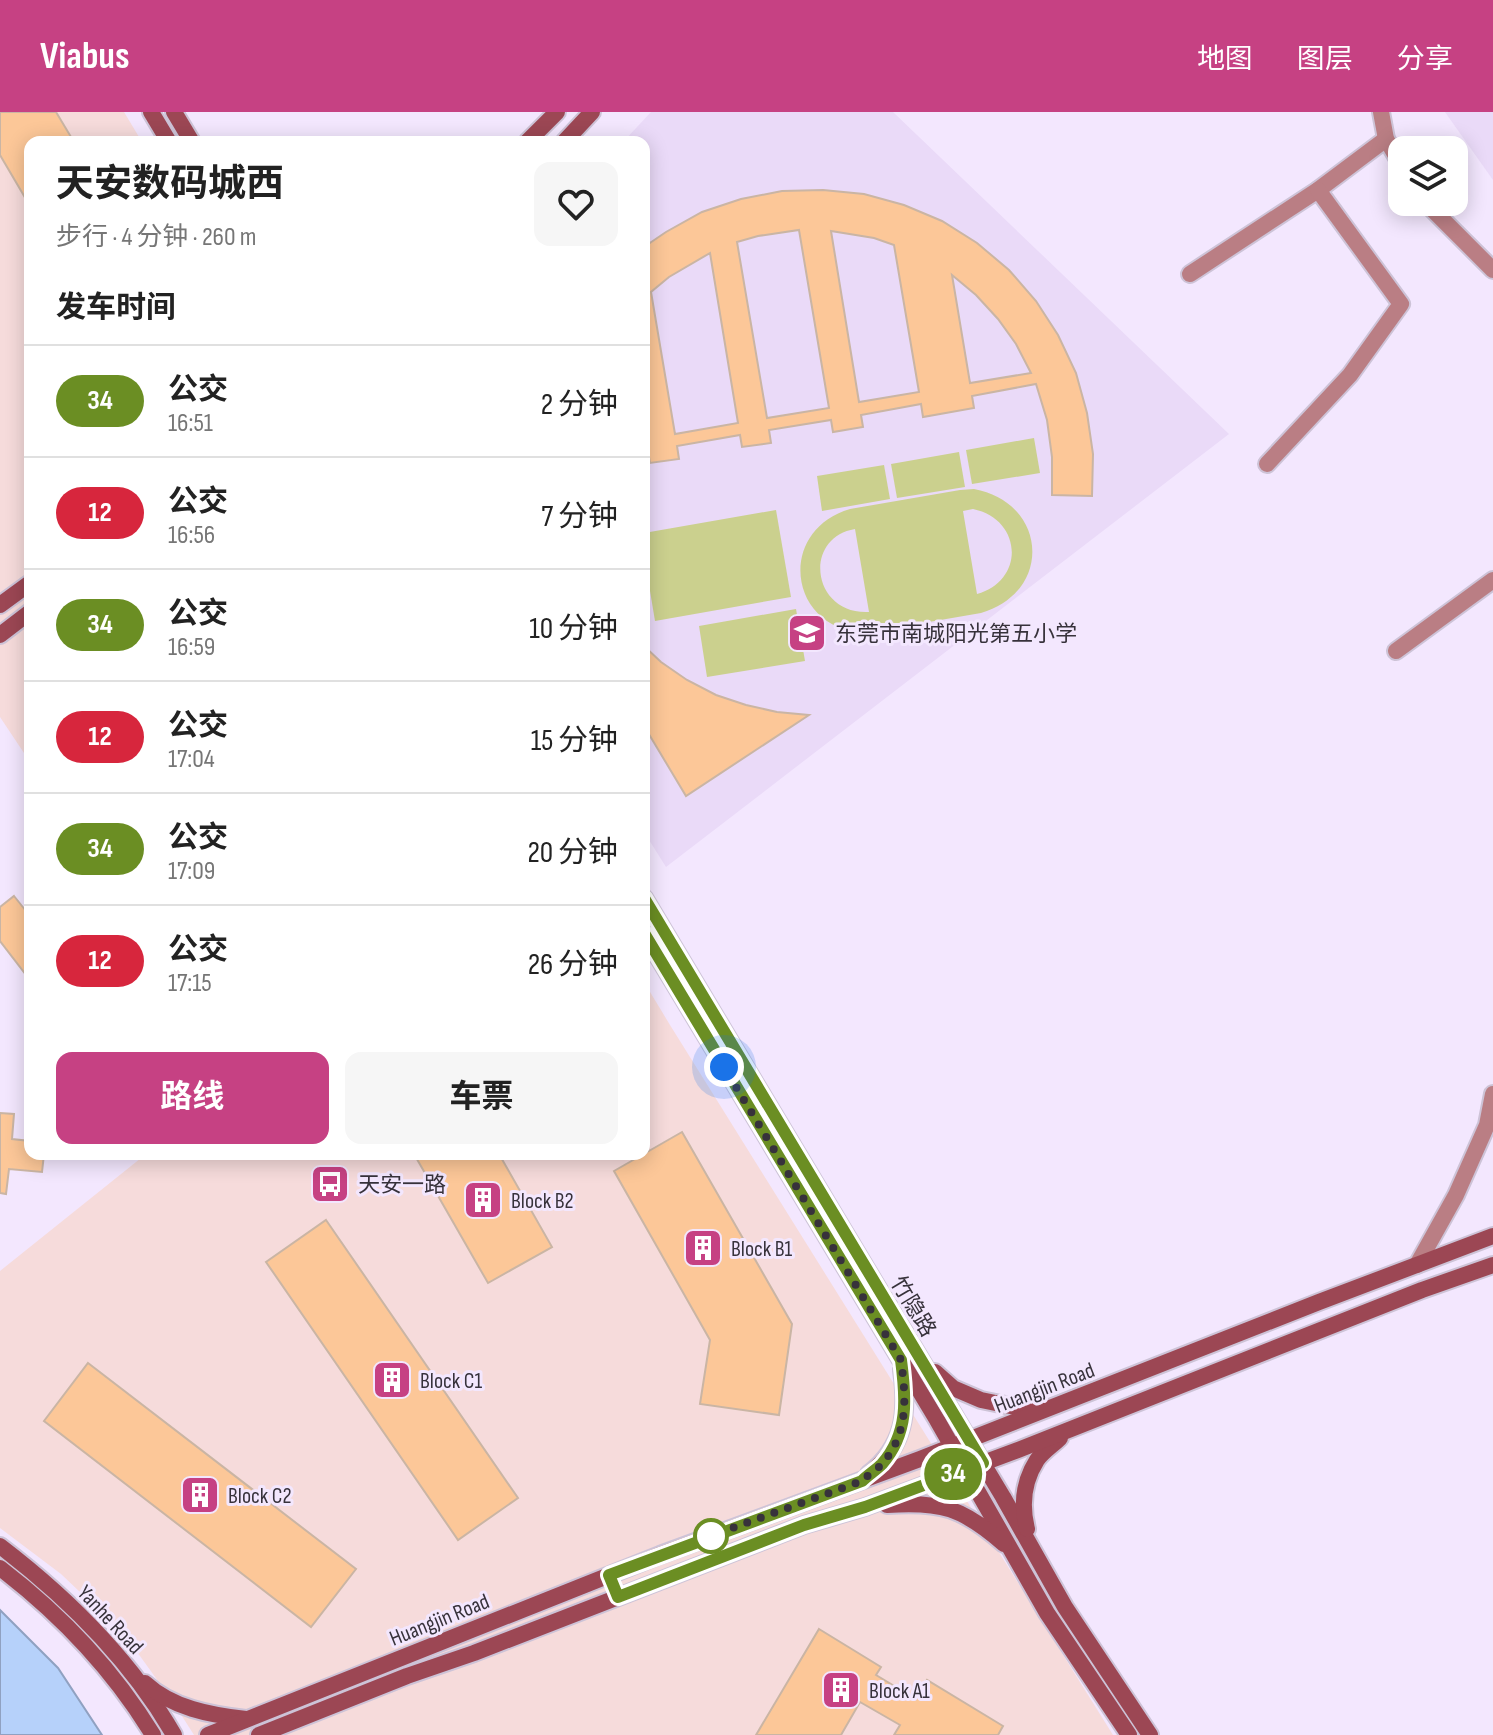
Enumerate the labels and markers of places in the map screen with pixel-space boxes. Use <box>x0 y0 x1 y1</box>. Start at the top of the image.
school or university icon: 东莞市南城阳光第五小学 <box>786 612 828 654</box>
place label: 东莞市南城阳光第五小学 <box>835 621 1077 648</box>
bus stop icon: 天安一路 <box>309 1163 351 1205</box>
place label: 天安一路 <box>358 1172 446 1199</box>
building icon: Block B2 <box>462 1179 504 1221</box>
place label: Block B2 <box>511 1188 574 1215</box>
building icon: Block B1 <box>682 1227 724 1269</box>
place label: Block B1 <box>731 1236 793 1263</box>
building icon: Block C1 <box>371 1359 413 1401</box>
place label: Block C1 <box>420 1368 482 1395</box>
building icon: Block C2 <box>179 1474 221 1516</box>
place label: Block C2 <box>228 1483 292 1510</box>
unlabelled marker <box>694 1519 728 1553</box>
building icon: Block A1 <box>820 1669 862 1711</box>
place label: Block A1 <box>869 1678 930 1705</box>

